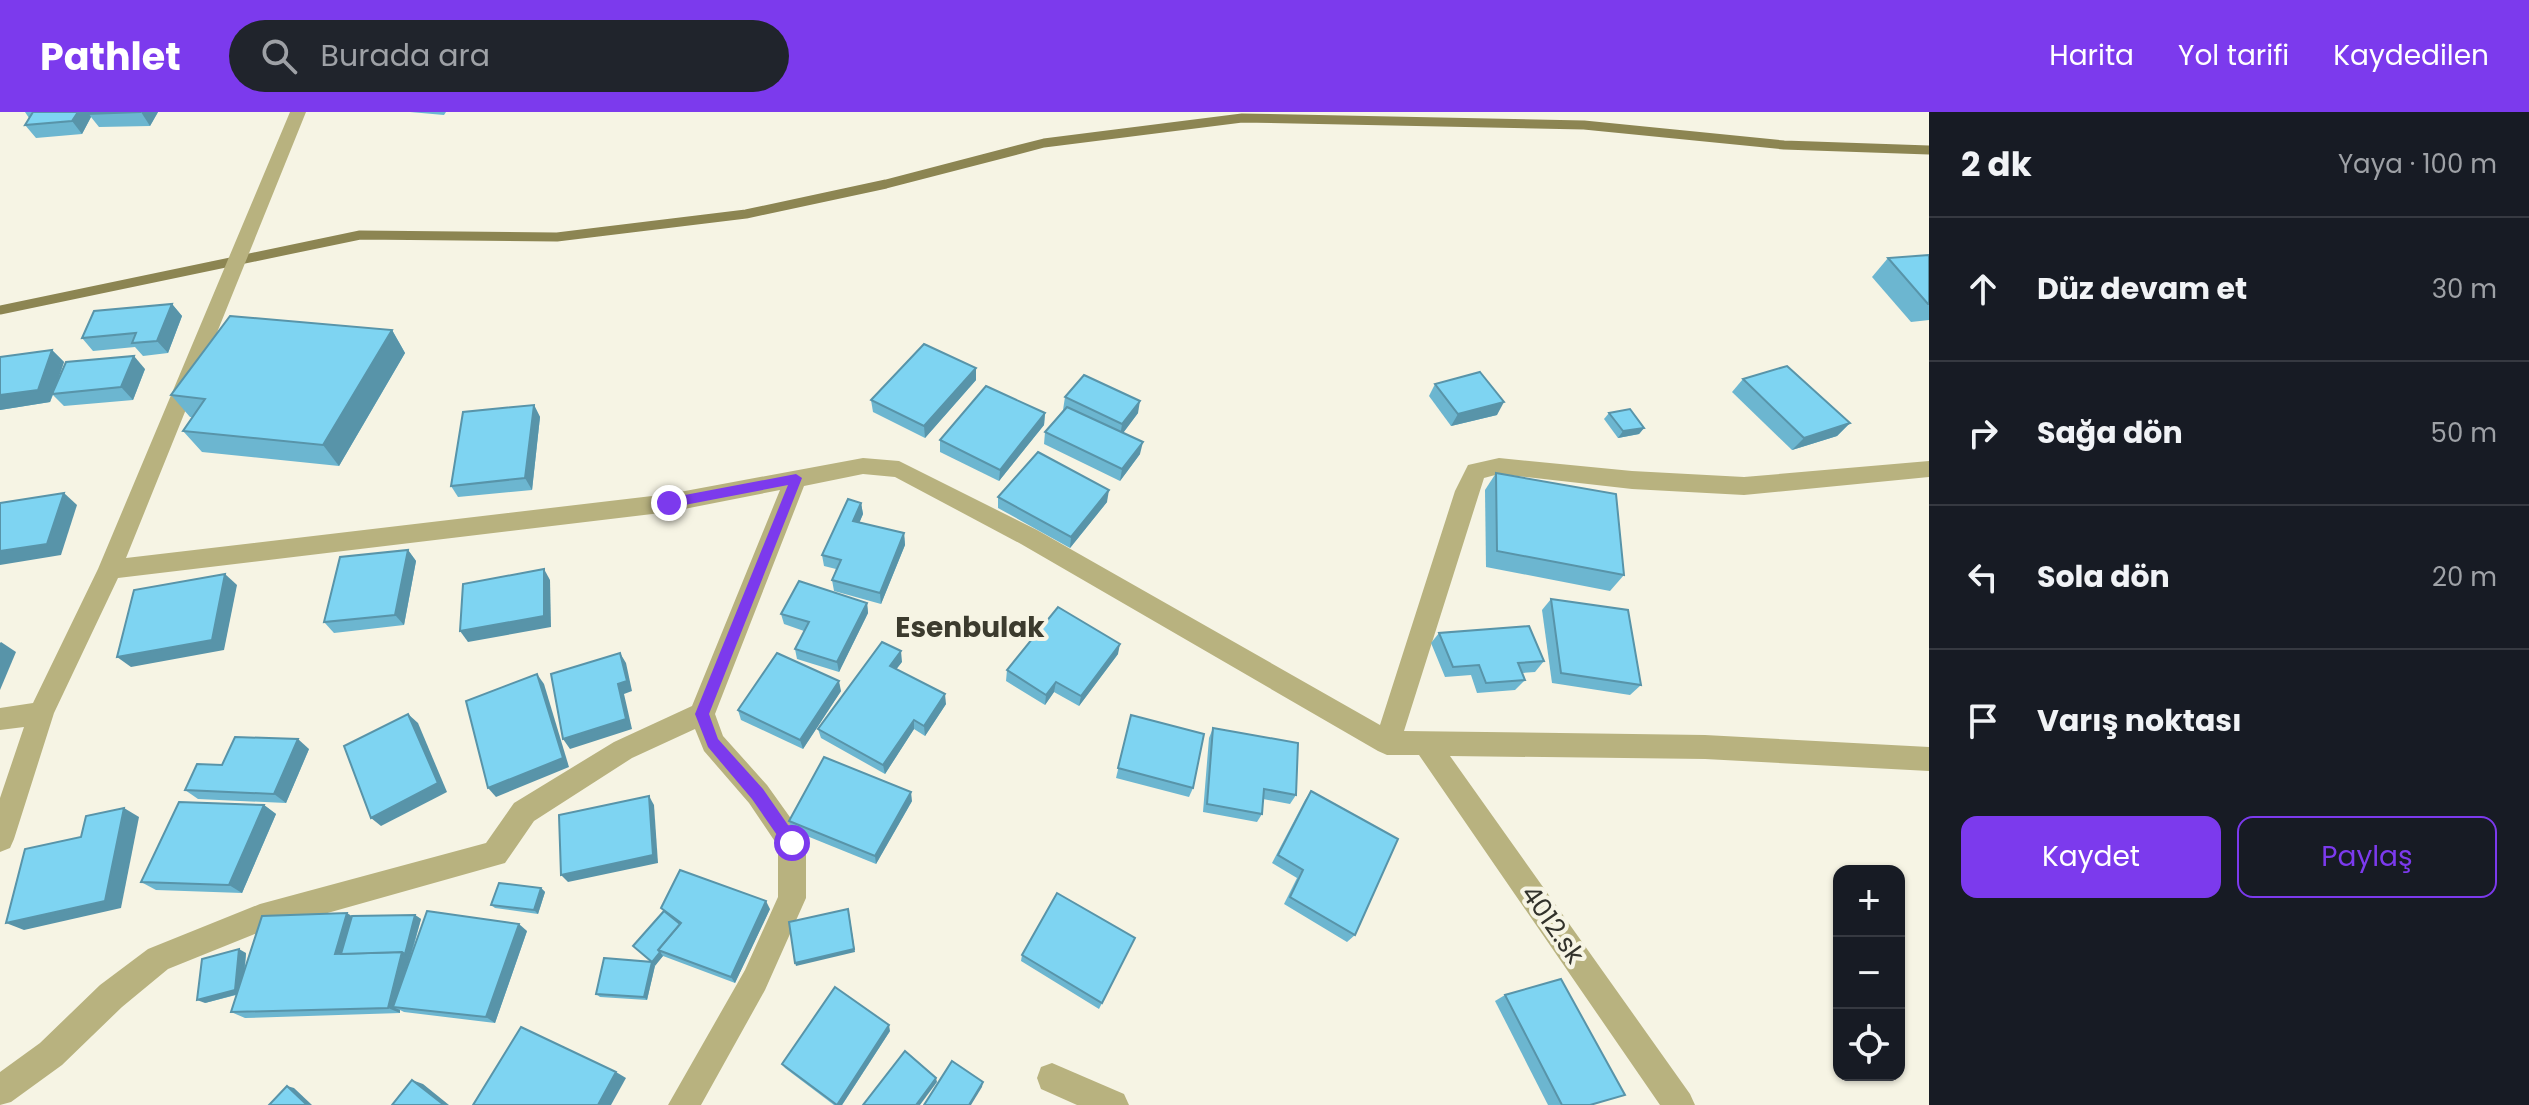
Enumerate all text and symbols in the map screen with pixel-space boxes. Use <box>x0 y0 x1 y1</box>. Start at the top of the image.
search box <box>229 20 789 92</box>
text: Pathlet <box>40 30 181 83</box>
icon: search <box>257 34 301 78</box>
text: Burada ara <box>321 34 490 77</box>
text: Harita <box>2049 36 2134 75</box>
text: Yol tarifi <box>2178 36 2289 75</box>
text: Kaydedilen <box>2333 36 2489 75</box>
text: 2 dk <box>1961 140 2032 188</box>
text: Yaya · 100 m <box>2338 146 2497 182</box>
icon: ahead <box>1961 267 2005 311</box>
text: Düz devam et <box>2037 267 2247 310</box>
text: 30 m <box>2432 271 2497 307</box>
icon: right <box>1961 411 2005 455</box>
text: Sağa dön <box>2037 411 2183 454</box>
text: 50 m <box>2431 415 2497 451</box>
route end <box>651 485 687 521</box>
icon: left <box>1961 555 2005 599</box>
text: Sola dön <box>2037 555 2170 598</box>
text: 20 m <box>2432 559 2497 595</box>
district label: Esenbulak <box>895 608 1045 647</box>
icon: arrive <box>1961 699 2005 743</box>
text: Varış noktası <box>2037 699 2242 742</box>
button: Kaydet <box>1961 816 2221 898</box>
button: Paylaş <box>2237 816 2497 898</box>
route start <box>774 825 810 861</box>
map controls <box>1833 865 1905 1081</box>
button: + <box>1833 865 1905 937</box>
street label: 4012.sk <box>1513 877 1593 971</box>
button: − <box>1833 937 1905 1009</box>
button: locate <box>1833 1009 1905 1081</box>

